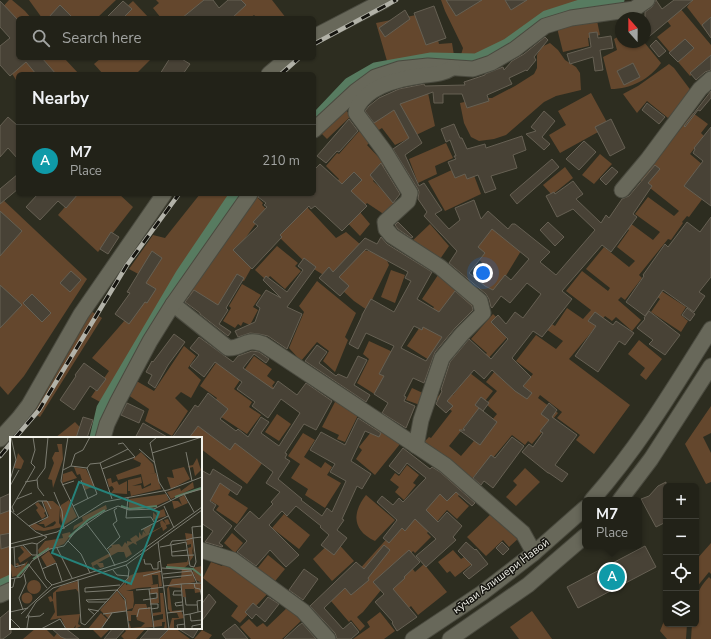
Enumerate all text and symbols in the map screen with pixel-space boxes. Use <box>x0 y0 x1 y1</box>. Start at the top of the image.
north arrow <box>615 12 651 48</box>
search box <box>16 16 316 60</box>
icon: search <box>30 27 52 49</box>
text: Search here <box>62 28 142 48</box>
text: Nearby <box>32 87 89 110</box>
text: М7 <box>70 142 92 162</box>
text: A <box>40 152 50 170</box>
text: 210 m <box>262 152 300 170</box>
text: Place <box>70 162 102 180</box>
your location <box>473 263 493 283</box>
inset map <box>10 437 202 629</box>
map controls <box>663 483 699 627</box>
button: + <box>663 483 699 519</box>
popup <box>582 497 642 549</box>
text: М7 <box>596 504 618 524</box>
button: − <box>663 519 699 555</box>
text: Place <box>596 524 628 542</box>
street label: кӯчаи Алишери Навоӣ <box>450 535 552 617</box>
button: locate <box>663 555 699 591</box>
pin: A <box>599 562 625 592</box>
button: layers <box>663 591 699 627</box>

